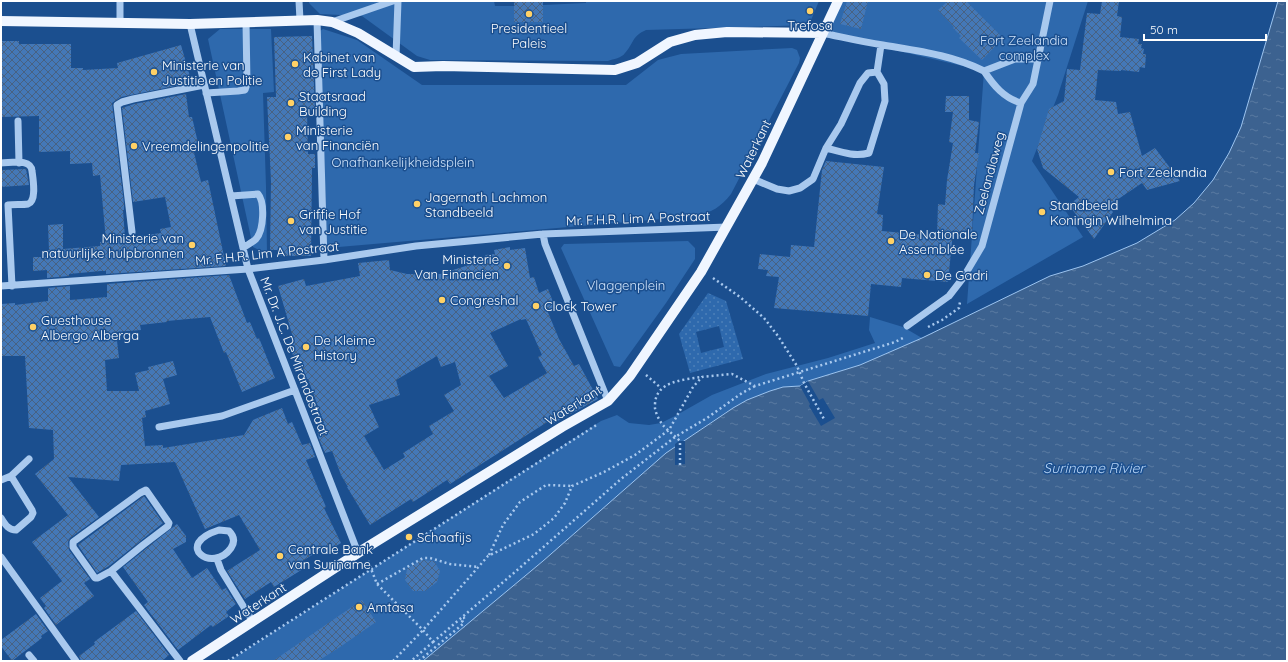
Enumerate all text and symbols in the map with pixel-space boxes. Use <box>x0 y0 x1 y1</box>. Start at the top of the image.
marker: Trefosa <box>805 6 815 16</box>
marker: Presidentieel Paleis <box>524 9 534 19</box>
scale bar <box>1144 16 1266 42</box>
place label: Trefosa <box>787 17 833 33</box>
place label: Presidentieel Paleis <box>491 20 567 51</box>
text: 50 m <box>1150 22 1178 37</box>
park label: Fort Zeelandia complex <box>980 32 1068 63</box>
place label: Kabinet van de First Lady <box>303 49 381 80</box>
place label: Ministerie van Justitie en Politie <box>162 57 262 88</box>
marker: Kabinet van de First Lady <box>290 59 300 69</box>
marker: Ministerie van Justitie en Politie <box>149 67 159 77</box>
place label: Staatsraad Building <box>299 88 366 119</box>
marker: Staatsraad Building <box>286 98 296 108</box>
street label: Waterkant <box>732 117 774 181</box>
place label: Ministerie van Financiën <box>296 122 379 153</box>
street label: Zeelandiaweg <box>970 130 1008 216</box>
marker: Ministerie van Financiën <box>283 132 293 142</box>
place label: Vreemdelingenpolitie <box>142 138 269 154</box>
marker: Vreemdelingenpolitie <box>129 141 139 151</box>
park label: Onafhankelijkheidsplein <box>332 154 474 170</box>
place label: Fort Zeelandia <box>1119 164 1207 180</box>
marker: Fort Zeelandia <box>1106 167 1116 177</box>
place label: Jagernath Lachmon Standbeeld <box>425 189 547 220</box>
place label: Standbeeld Koningin Wilhelmina <box>1050 197 1172 228</box>
marker: Jagernath Lachmon Standbeeld <box>412 199 422 209</box>
place label: Griffie Hof van Justitie <box>299 206 367 237</box>
street label: Mr. F.H.R. Lim A Postraat <box>566 207 710 229</box>
marker: Standbeeld Koningin Wilhelmina <box>1037 207 1047 217</box>
marker: Griffie Hof van Justitie <box>286 216 296 226</box>
place label: De Nationale Assemblée <box>899 226 977 257</box>
place label: Ministerie van natuurlijke hulpbronnen <box>42 230 184 261</box>
marker: De Nationale Assemblée <box>886 236 896 246</box>
street label: Mr. F.H.R. Lim A Postraat <box>194 237 340 269</box>
marker: Ministerie van natuurlijke hulpbronnen <box>187 240 197 250</box>
place label: Ministerie Van Financien <box>414 251 499 282</box>
marker: Ministerie Van Financien <box>502 261 512 271</box>
place label: De Gadri <box>935 267 988 283</box>
marker: De Gadri <box>922 270 932 280</box>
street label: Mr. Dr. J.C. De Mirandastraat <box>257 274 333 438</box>
park label: Vlaggenplein <box>587 277 665 293</box>
place label: Congreshal <box>450 292 518 308</box>
marker: Congreshal <box>437 295 447 305</box>
place label: Clock Tower <box>544 298 617 314</box>
marker: Clock Tower <box>531 301 541 311</box>
place label: Guesthouse Albergo Alberga <box>41 312 139 343</box>
marker: Guesthouse Albergo Alberga <box>28 322 38 332</box>
place label: De Kleime History <box>314 332 375 363</box>
marker: De Kleime History <box>301 342 311 352</box>
street label: Waterkant <box>542 381 604 429</box>
water label: Suriname Rivier <box>1043 459 1146 477</box>
place label: Schaafijs <box>417 529 471 545</box>
marker: Schaafijs <box>404 532 414 542</box>
place label: Centrale Bank van Suriname <box>288 541 373 572</box>
marker: Centrale Bank van Suriname <box>275 551 285 561</box>
street label: Waterkant <box>227 579 289 627</box>
place label: Amtasa <box>367 599 414 615</box>
marker: Amtasa <box>354 602 364 612</box>

